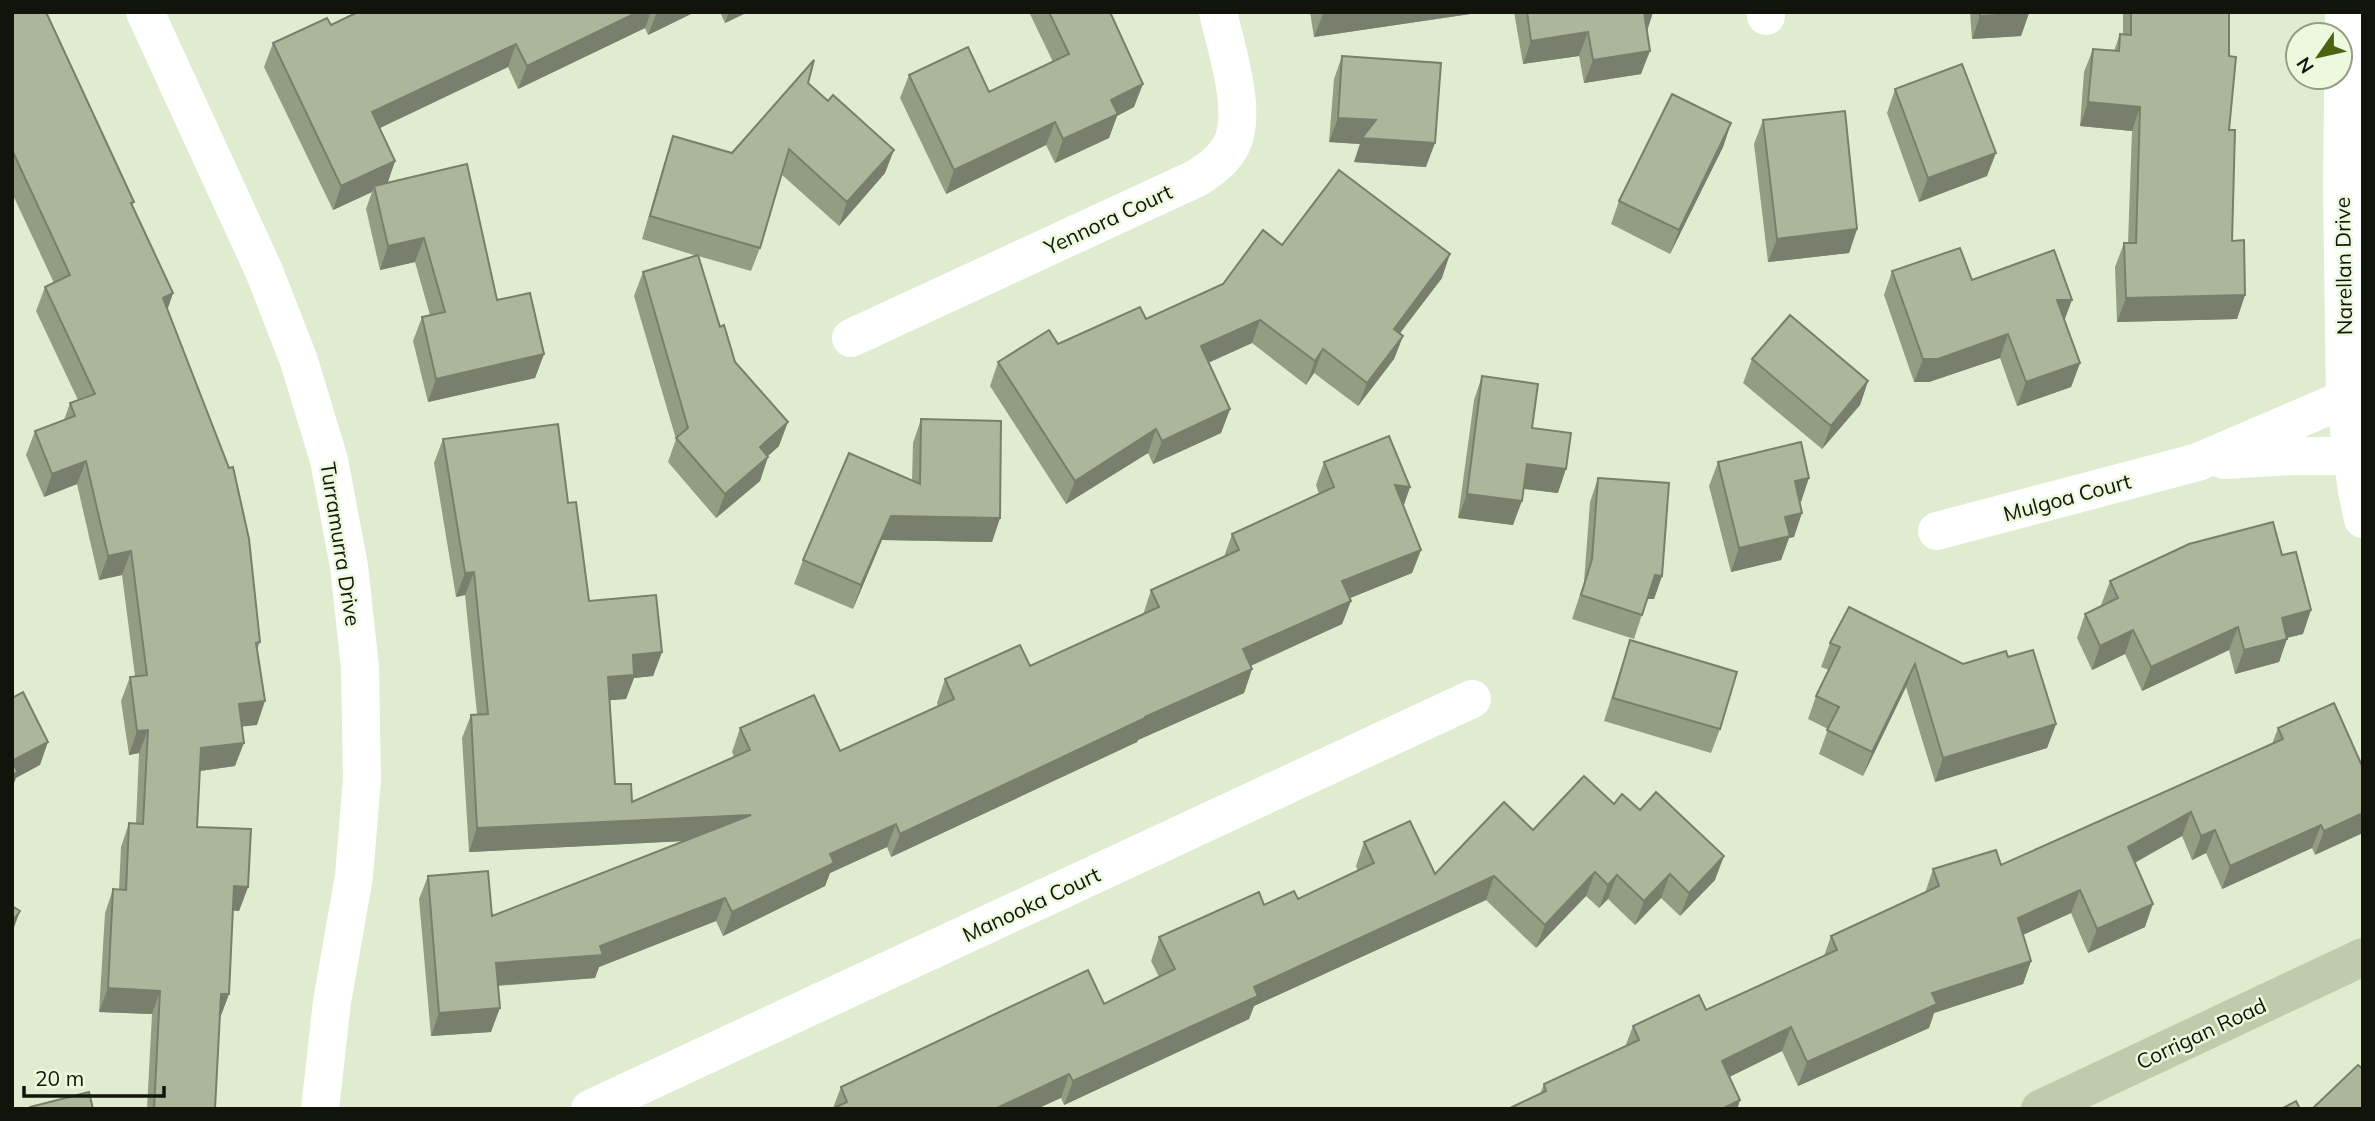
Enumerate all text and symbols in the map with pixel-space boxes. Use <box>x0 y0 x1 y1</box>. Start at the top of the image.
north arrow <box>2284 21 2354 91</box>
text: N <box>2291 53 2319 78</box>
street label: Yennora Court <box>1039 178 1176 260</box>
street label: Narellan Drive <box>2329 197 2357 335</box>
street label: Turramurra Drive <box>315 460 367 628</box>
street label: Mulgoa Court <box>2000 467 2134 527</box>
street label: Manooka Court <box>958 861 1104 947</box>
street label: Corrigan Road <box>2132 992 2270 1074</box>
scale bar <box>24 1054 164 1098</box>
text: 20 m <box>35 1065 84 1091</box>

